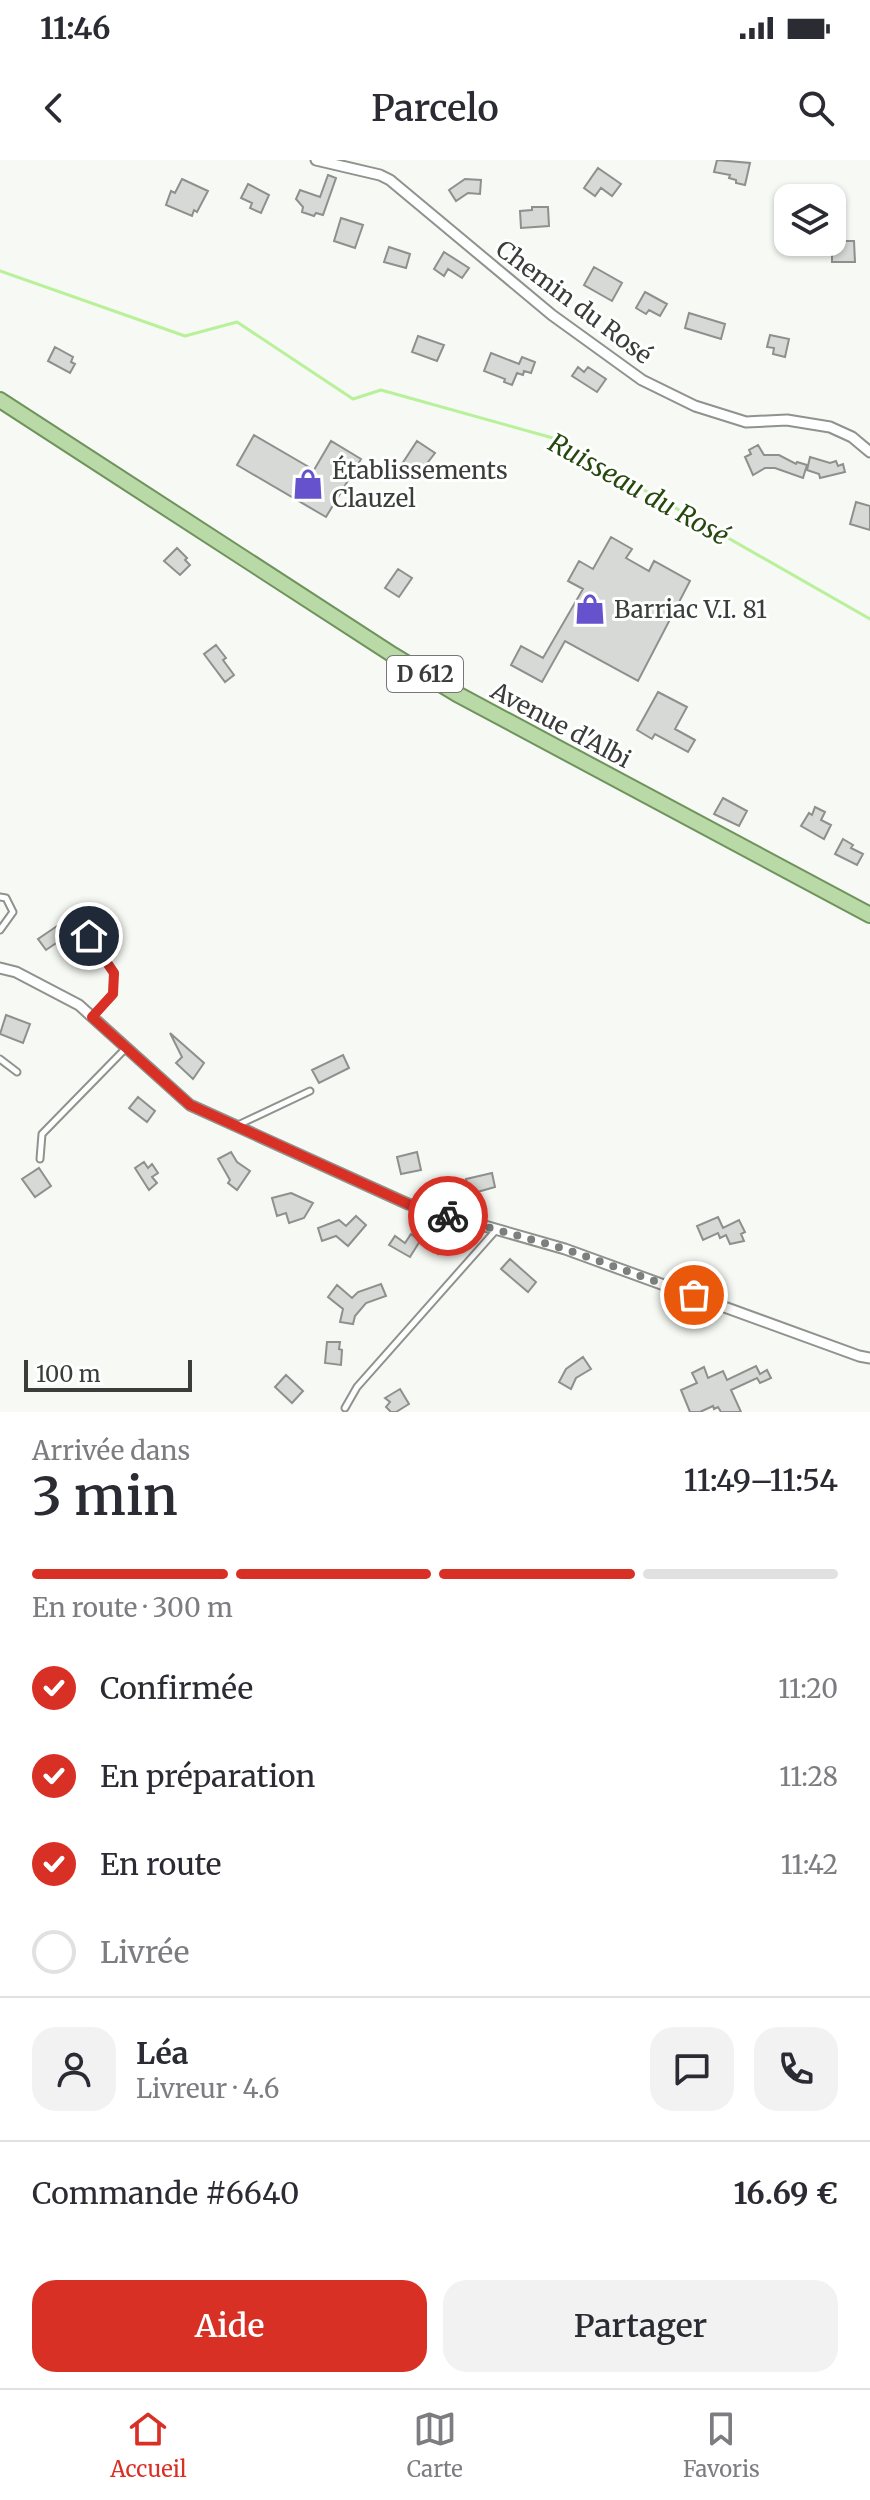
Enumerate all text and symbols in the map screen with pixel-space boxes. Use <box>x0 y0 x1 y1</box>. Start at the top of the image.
text: 11:46 <box>40 9 111 47</box>
icon: back <box>32 86 76 130</box>
text: Parcelo <box>371 86 499 131</box>
icon: search <box>794 86 838 130</box>
map controls <box>774 184 846 256</box>
button: layers <box>774 184 846 256</box>
street label: Chemin du Rosé <box>490 233 658 371</box>
water label: Ruisseau du Rosé <box>543 426 736 553</box>
place label: Établissements Clauzel <box>332 454 508 514</box>
shop icon: Établissements Clauzel <box>291 467 325 501</box>
shop icon: Barriac V.I. 81 <box>573 592 607 626</box>
place label: Barriac V.I. 81 <box>614 594 767 625</box>
road number: D 612 <box>387 656 463 692</box>
street label: Avenue d'Albi <box>485 675 637 775</box>
pin <box>55 902 123 970</box>
icon: home <box>67 914 111 958</box>
courier <box>408 1176 488 1256</box>
icon: bike <box>426 1194 470 1238</box>
pin <box>660 1261 728 1329</box>
icon: bag <box>672 1273 716 1317</box>
scale bar <box>24 1356 192 1392</box>
text: 100 m <box>36 1360 101 1388</box>
text: Arrivée dans <box>32 1434 190 1467</box>
text: 11:49–11:54 <box>684 1461 838 1499</box>
text: 3 min <box>32 1464 178 1529</box>
text: En route · 300 m <box>32 1591 233 1624</box>
icon: check <box>32 1666 76 1710</box>
text: Confirmée <box>100 1669 253 1707</box>
text: 11:20 <box>778 1672 838 1705</box>
icon: check <box>32 1754 76 1798</box>
text: En préparation <box>100 1757 315 1795</box>
text: 11:28 <box>779 1760 838 1793</box>
icon: check <box>32 1842 76 1886</box>
text: En route <box>100 1845 221 1883</box>
text: 11:42 <box>781 1848 838 1881</box>
text: Livrée <box>100 1933 189 1971</box>
button: person <box>32 2027 116 2111</box>
button: chat <box>650 2027 734 2111</box>
button: phone <box>754 2027 838 2111</box>
text: Léa <box>136 2034 188 2072</box>
text: Livreur · 4.6 <box>136 2072 280 2105</box>
text: Commande #6640 <box>32 2174 299 2212</box>
text: 16.69 € <box>734 2174 838 2212</box>
button: Aide <box>32 2280 427 2372</box>
button: Partager <box>443 2280 838 2372</box>
tab: Accueil <box>110 2407 187 2483</box>
tab: Carte <box>407 2407 463 2483</box>
tab: Favoris <box>683 2407 760 2483</box>

